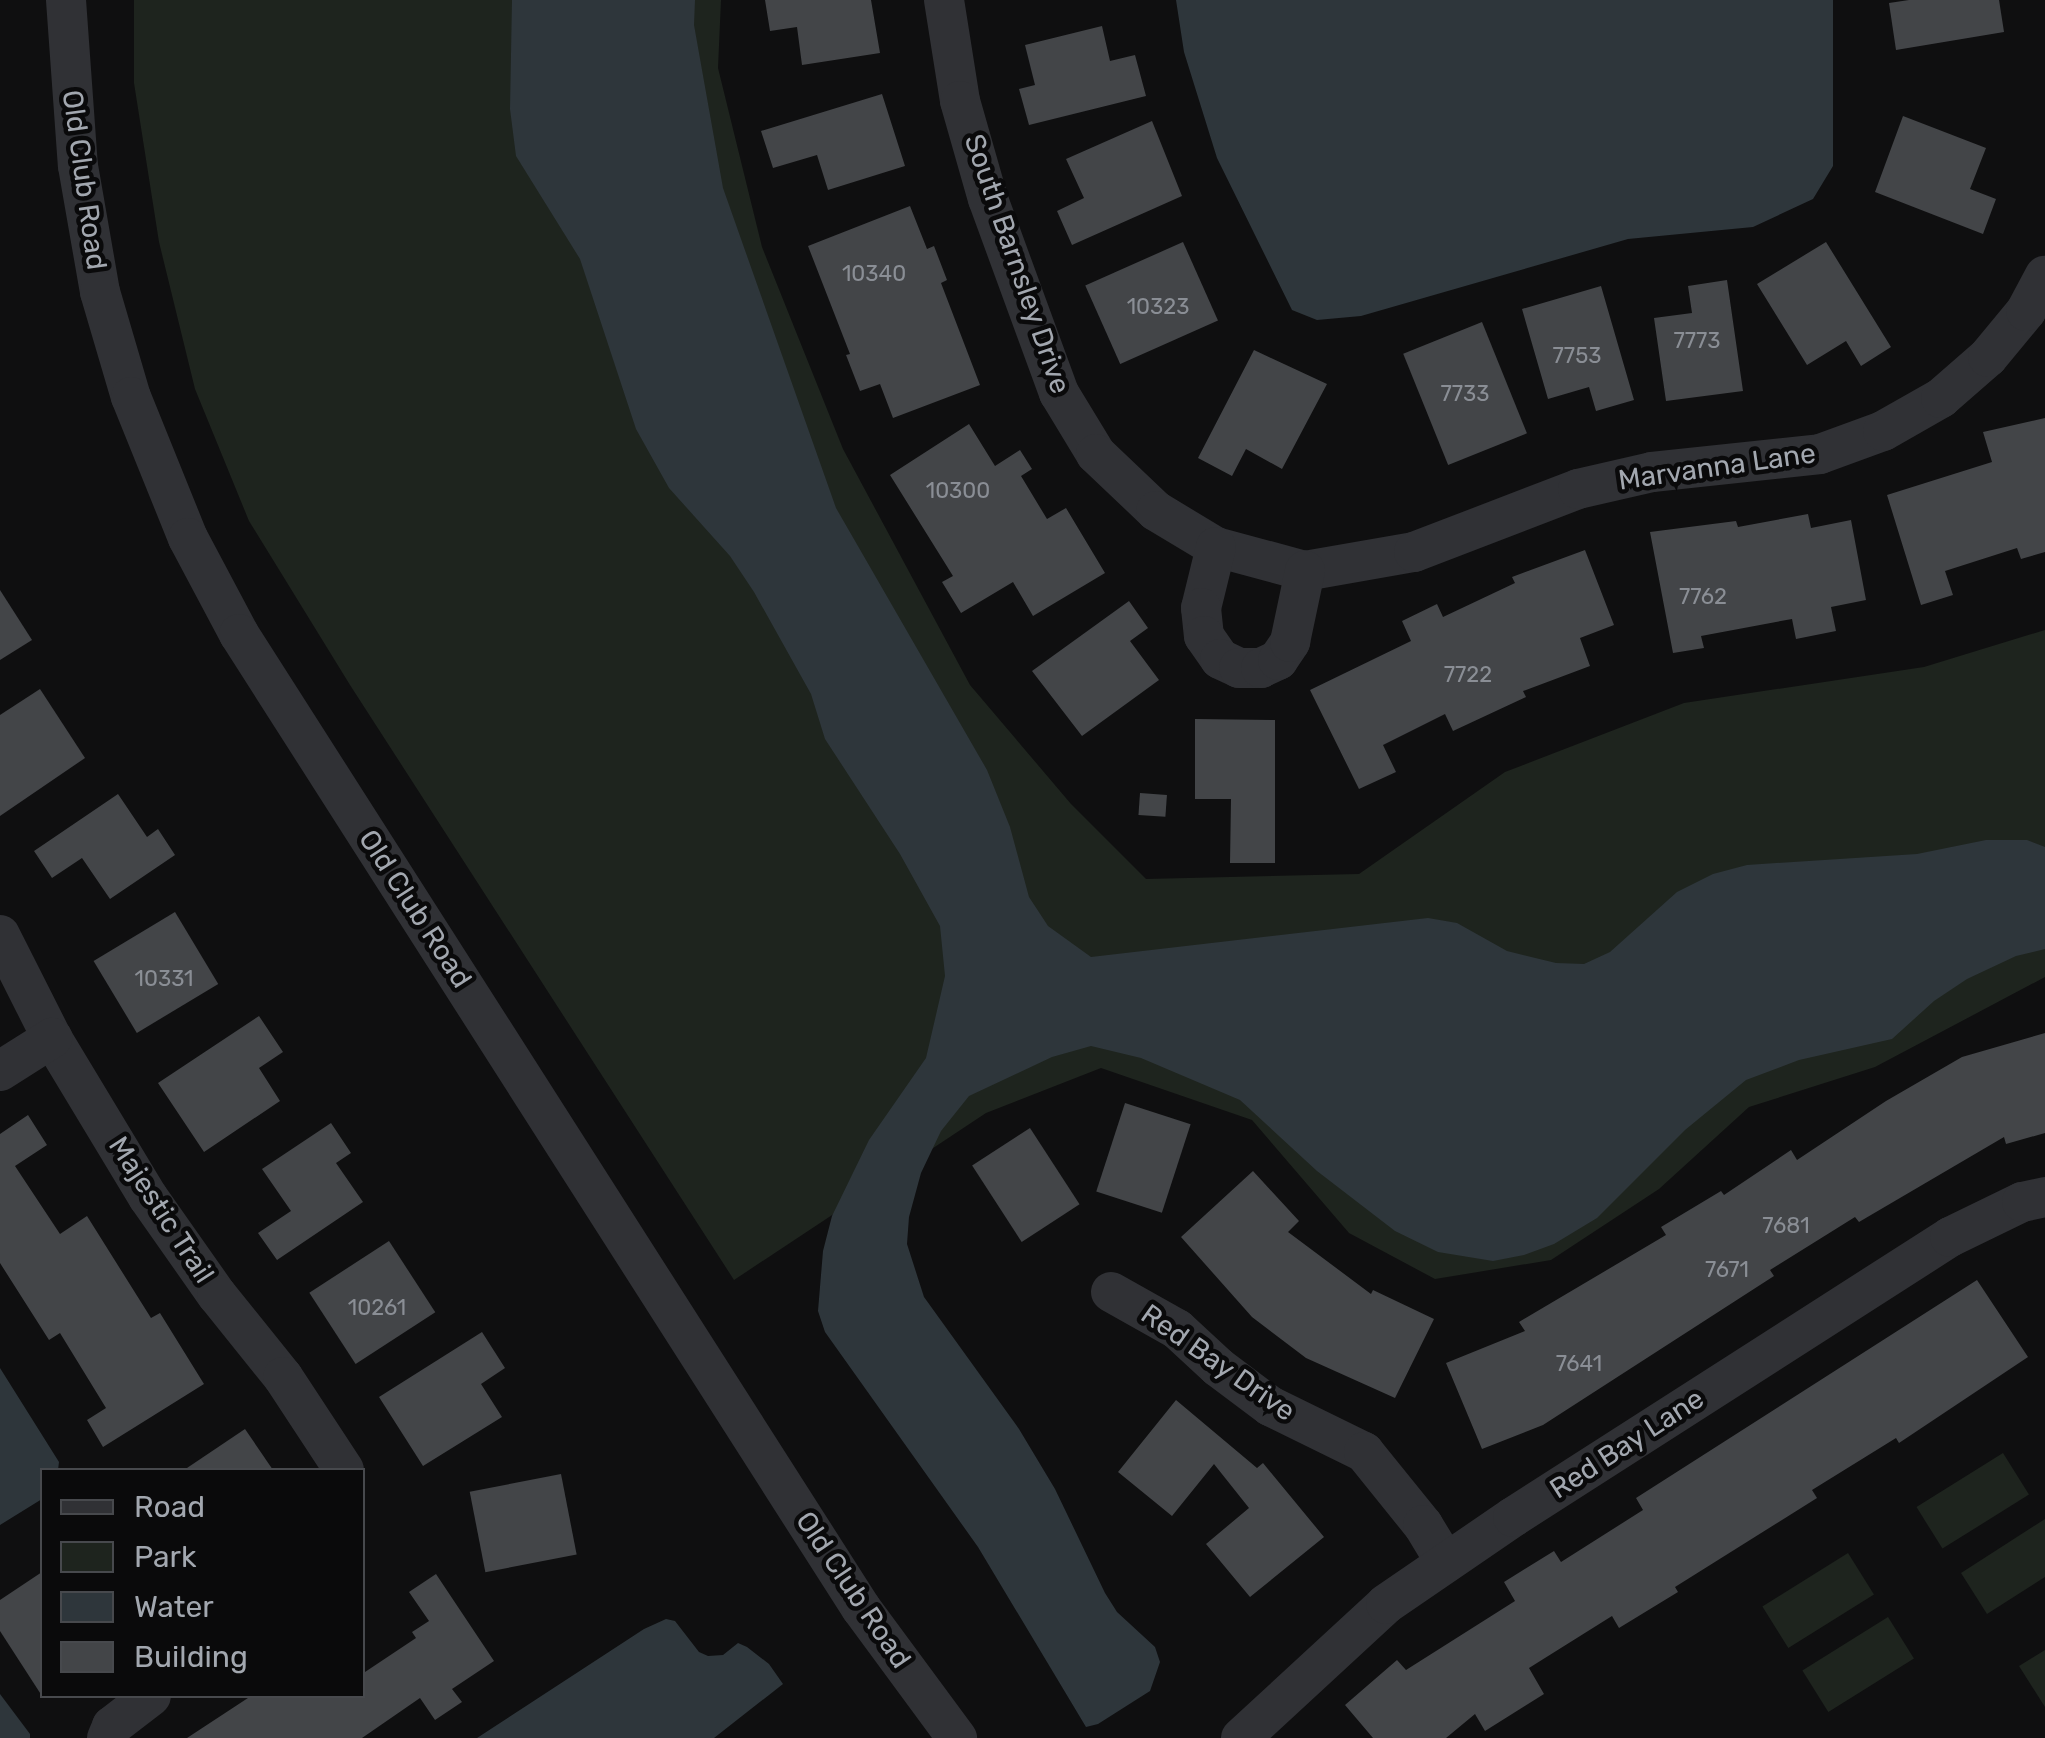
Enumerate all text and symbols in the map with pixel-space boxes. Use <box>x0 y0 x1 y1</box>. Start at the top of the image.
street label: Old Club Road <box>55 88 113 272</box>
street label: South Barnsley Drive <box>957 130 1077 398</box>
house number: 10340 <box>842 261 906 287</box>
house number: 10323 <box>1127 294 1189 320</box>
house number: 7773 <box>1673 328 1721 354</box>
house number: 7753 <box>1553 343 1601 369</box>
house number: 7733 <box>1440 381 1490 407</box>
street label: Marvanna Lane <box>1616 437 1818 497</box>
house number: 10300 <box>926 478 990 504</box>
house number: 7762 <box>1679 584 1727 610</box>
house number: 7722 <box>1444 662 1492 688</box>
street label: Old Club Road <box>351 824 479 994</box>
house number: 10331 <box>135 966 193 992</box>
street label: Majestic Trail <box>101 1130 221 1290</box>
house number: 7681 <box>1762 1213 1810 1239</box>
house number: 7671 <box>1705 1257 1749 1283</box>
house number: 10261 <box>348 1295 406 1321</box>
street label: Red Bay Drive <box>1134 1297 1302 1429</box>
house number: 7641 <box>1556 1351 1602 1377</box>
street label: Red Bay Lane <box>1543 1382 1711 1506</box>
legend <box>40 1468 365 1698</box>
text: Road <box>134 1489 205 1525</box>
street label: Old Club Road <box>788 1505 918 1675</box>
text: Park <box>134 1539 196 1575</box>
text: Water <box>134 1589 214 1625</box>
text: Building <box>134 1639 248 1675</box>

